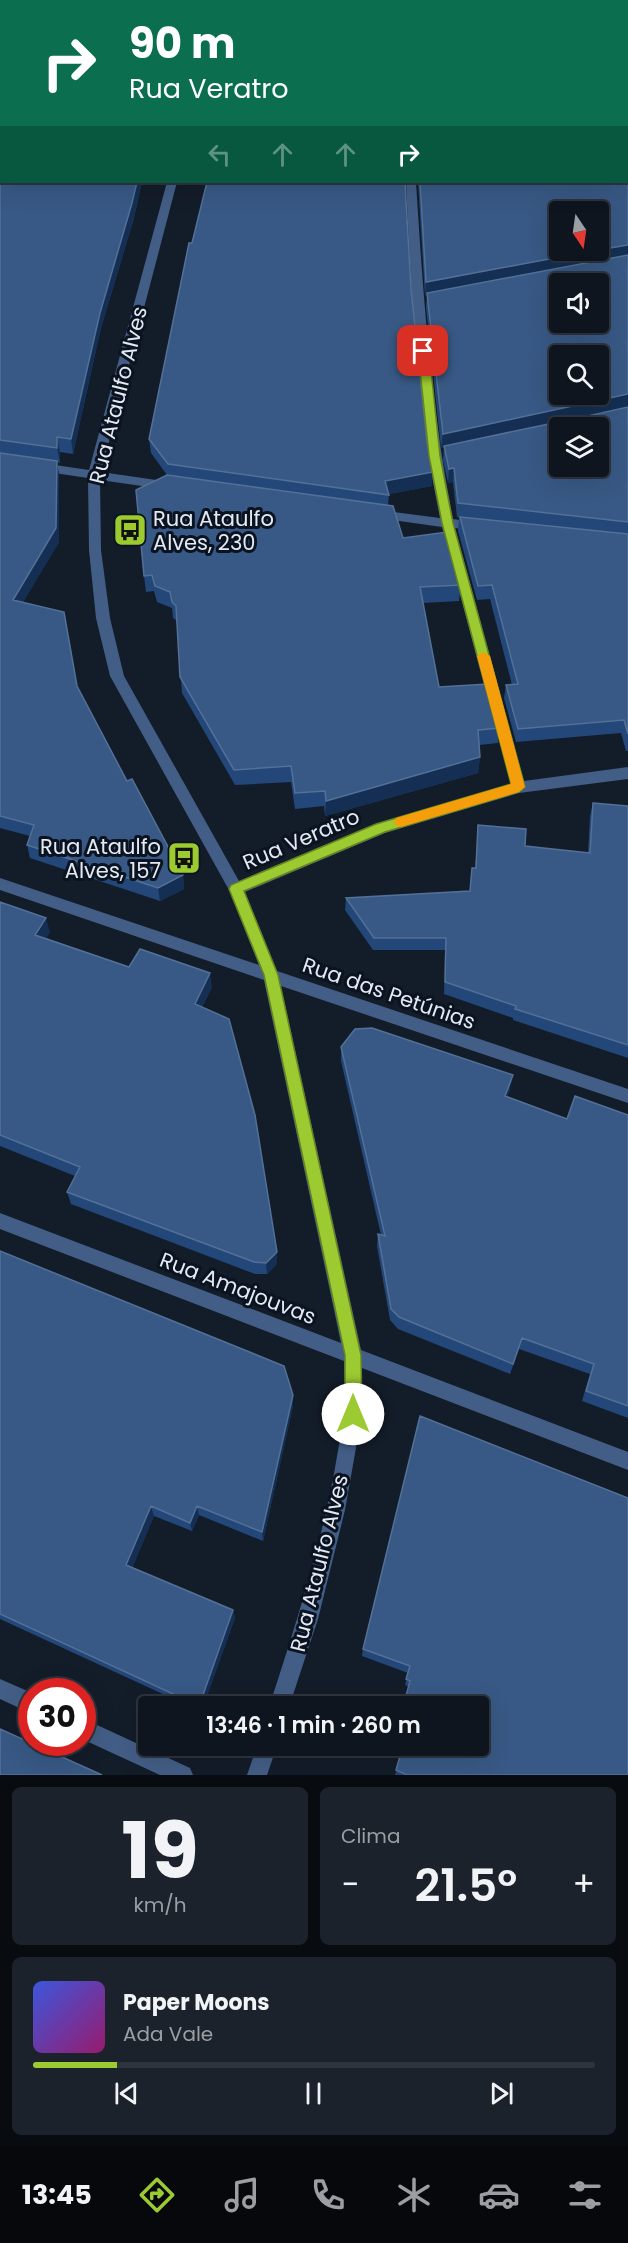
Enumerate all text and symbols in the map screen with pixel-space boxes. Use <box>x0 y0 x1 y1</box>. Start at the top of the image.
text: 90 m <box>129 14 236 73</box>
icon: right <box>30 24 108 102</box>
text: Rua Veratro <box>129 70 289 107</box>
icon: left <box>203 138 236 171</box>
icon: ahead <box>266 138 299 171</box>
icon: ahead <box>329 138 362 171</box>
icon: right <box>392 138 425 171</box>
north arrow <box>549 201 609 261</box>
map controls <box>549 201 609 477</box>
button: sound <box>549 273 609 333</box>
street label: Rua Ataulfo Alves <box>82 303 154 487</box>
pin <box>397 325 448 376</box>
icon: arrive <box>406 334 439 367</box>
button: search <box>549 345 609 405</box>
button: layers <box>549 417 609 477</box>
place label: Rua Ataulfo Alves, 230 <box>153 504 274 557</box>
bus stop icon: Rua Ataulfo Alves, 230 <box>112 512 148 548</box>
street label: Rua Veratro <box>238 801 364 877</box>
place label: Rua Ataulfo Alves, 157 <box>40 832 161 885</box>
bus stop icon: Rua Ataulfo Alves, 157 <box>166 840 202 876</box>
street label: Rua das Petúnias <box>299 950 479 1036</box>
street label: Rua Amajouvas <box>156 1245 320 1331</box>
position arrow <box>321 1382 385 1446</box>
street label: Rua Ataulfo Alves <box>283 1471 355 1655</box>
speed limit sign: 30 <box>18 1678 96 1756</box>
text: 13:46 · 1 min · 260 m <box>206 1710 421 1741</box>
text: 19 <box>121 1796 199 1905</box>
text: Clima <box>341 1822 400 1850</box>
text: 21.5° <box>414 1854 517 1917</box>
text: − <box>341 1861 359 1908</box>
text: + <box>572 1861 595 1908</box>
text: km/h <box>133 1891 187 1919</box>
text: Paper Moons <box>123 1987 270 2018</box>
text: Ada Vale <box>123 2020 213 2048</box>
icon: previous <box>110 2077 143 2110</box>
icon: pause <box>297 2077 330 2110</box>
icon: next <box>485 2077 518 2110</box>
icon: directions <box>136 2174 178 2216</box>
icon: music <box>221 2174 263 2216</box>
icon: phone <box>307 2174 349 2216</box>
icon: climate <box>393 2174 435 2216</box>
icon: car <box>478 2174 520 2216</box>
icon: filters <box>564 2174 606 2216</box>
text: 13:45 <box>22 2176 92 2213</box>

